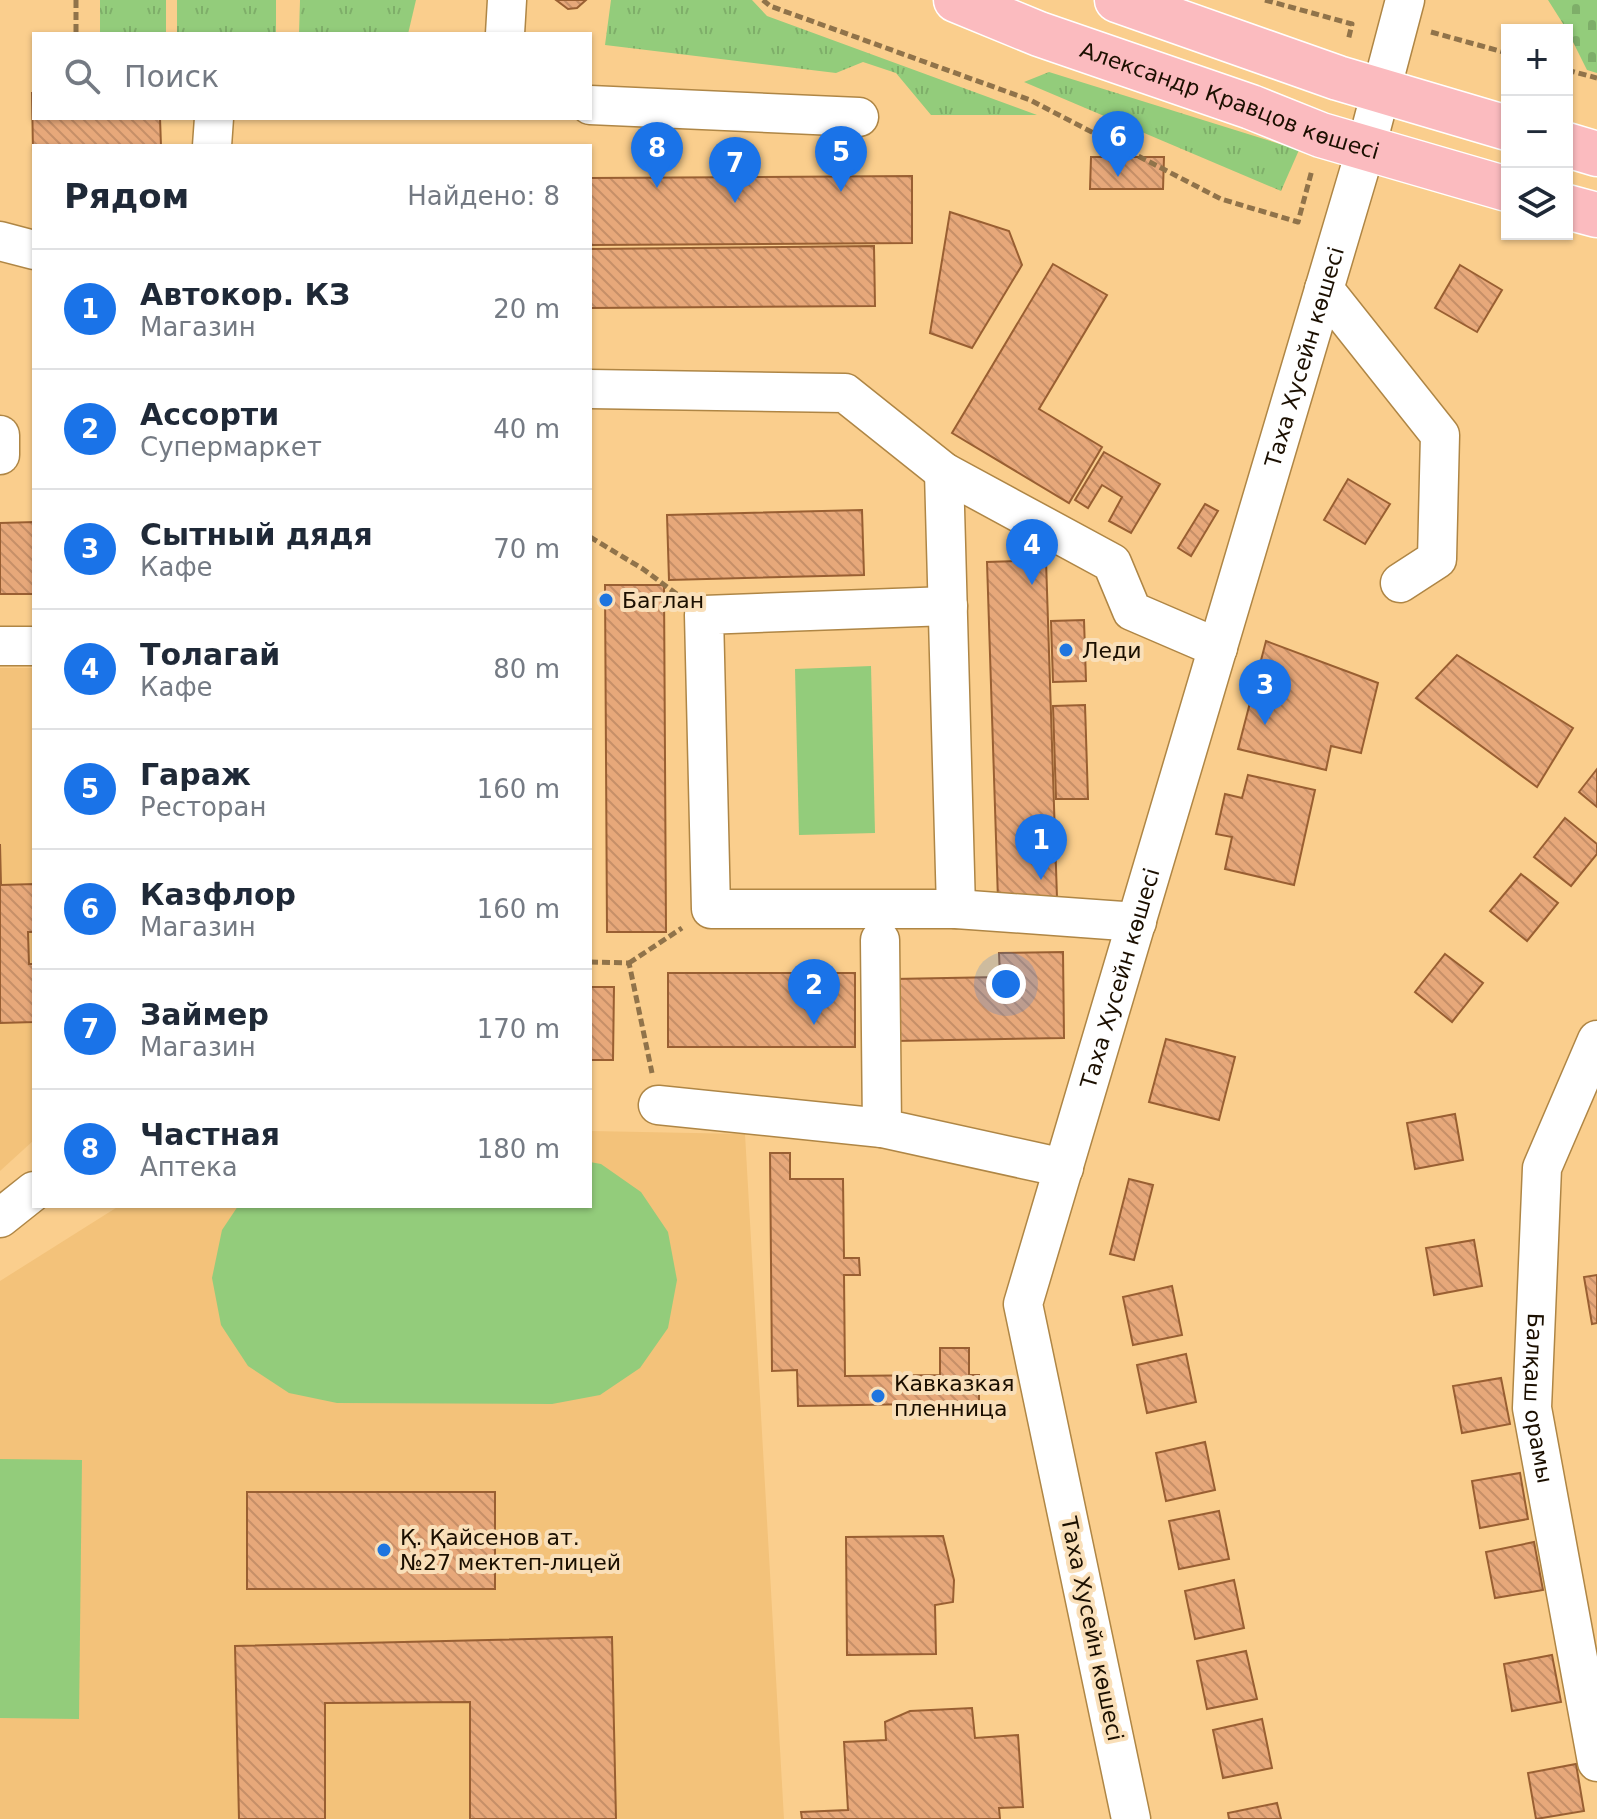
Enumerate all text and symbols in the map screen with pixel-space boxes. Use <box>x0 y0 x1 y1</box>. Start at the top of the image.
map controls <box>1501 24 1573 240</box>
button: + <box>1501 24 1573 96</box>
search box <box>32 32 592 120</box>
street label: Александр Кравцов көшесі <box>1077 37 1382 164</box>
icon: search <box>60 54 104 98</box>
text: Поиск <box>124 59 219 94</box>
button: − <box>1501 96 1573 168</box>
pin: 6 <box>1092 111 1144 177</box>
pin: 8 <box>631 122 683 188</box>
pin: 5 <box>815 126 867 192</box>
pin: 7 <box>709 137 761 203</box>
button: layers <box>1501 168 1573 240</box>
text: Рядом <box>64 176 189 216</box>
text: Найдено: 8 <box>407 181 560 211</box>
street label: Таха Хусейн көшесі <box>1259 244 1348 471</box>
text: Автокор. КЗ <box>140 277 350 312</box>
text: 1 <box>81 294 99 324</box>
text: 20 m <box>493 294 560 324</box>
text: Магазин <box>140 312 256 342</box>
text: Ассорти <box>140 397 279 432</box>
text: 2 <box>81 414 99 444</box>
text: 40 m <box>493 414 560 444</box>
text: Супермаркет <box>140 432 322 462</box>
text: Сытный дядя <box>140 517 373 552</box>
pin: 4 <box>1006 519 1058 585</box>
text: 3 <box>81 534 99 564</box>
text: 70 m <box>493 534 560 564</box>
text: Кафе <box>140 552 213 582</box>
place label: Баглан <box>622 588 704 613</box>
marker: Баглан <box>597 591 615 609</box>
text: Толагай <box>140 637 280 672</box>
place label: Леди <box>1082 638 1142 663</box>
marker: Леди <box>1057 641 1075 659</box>
text: 4 <box>81 654 99 684</box>
text: 80 m <box>493 654 560 684</box>
pin: 3 <box>1239 659 1291 725</box>
text: Кафе <box>140 672 213 702</box>
text: Гараж <box>140 757 251 792</box>
text: 5 <box>81 774 99 804</box>
text: 160 m <box>477 774 560 804</box>
text: Ресторан <box>140 792 266 822</box>
pin: 1 <box>1015 814 1067 880</box>
street label: Таха Хусейн көшесі <box>1075 865 1164 1092</box>
text: Казфлор <box>140 877 296 912</box>
text: 6 <box>81 894 99 924</box>
text: 160 m <box>477 894 560 924</box>
text: Магазин <box>140 912 256 942</box>
pin: 2 <box>788 959 840 1025</box>
your location <box>986 964 1026 1004</box>
text: Займер <box>140 997 269 1032</box>
text: 7 <box>81 1014 99 1044</box>
text: 170 m <box>477 1014 560 1044</box>
text: Магазин <box>140 1032 256 1062</box>
text: Частная <box>140 1117 280 1152</box>
text: 8 <box>81 1134 99 1164</box>
text: 180 m <box>477 1134 560 1164</box>
text: Аптека <box>140 1152 238 1182</box>
street label: Балқаш орамы <box>1519 1312 1558 1485</box>
place label: Кавказкая пленница <box>894 1371 1015 1421</box>
marker: Кавказкая пленница <box>869 1387 887 1405</box>
street label: Таха Хусейн көшесі <box>1056 1514 1128 1743</box>
place label: Қ. Қайсенов ат. №27 мектеп-лицей <box>400 1525 621 1575</box>
marker: Қ. Қайсенов ат. №27 мектеп-лицей <box>375 1541 393 1559</box>

